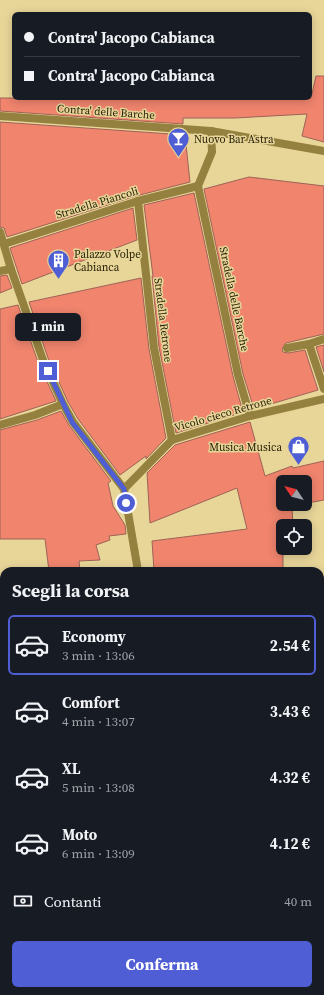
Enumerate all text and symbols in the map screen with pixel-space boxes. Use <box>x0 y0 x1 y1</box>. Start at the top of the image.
text: Contra' Jacopo Cabianca <box>48 27 215 48</box>
text: Contra' Jacopo Cabianca <box>48 65 215 86</box>
street label: Contra' delle Barche <box>57 101 156 123</box>
bar icon: Nuovo Bar Astra <box>166 126 192 159</box>
place label: Nuovo Bar Astra <box>194 132 274 147</box>
street label: Stradella Piancoli <box>54 183 140 223</box>
street label: Stradella delle Barche <box>216 245 252 353</box>
building icon: Palazzo Volpe Cabianca <box>45 247 71 280</box>
place label: Palazzo Volpe Cabianca <box>74 247 141 275</box>
street label: Stradella Retrone <box>150 277 176 363</box>
callout: 1 min <box>15 313 81 341</box>
text: 1 min <box>31 318 65 335</box>
route end <box>39 362 57 380</box>
street label: Vicolo cieco Retrone <box>172 393 274 435</box>
shop icon: Musica Musica <box>285 434 311 467</box>
place label: Musica Musica <box>209 440 282 455</box>
north arrow <box>276 475 312 511</box>
map controls <box>276 475 312 555</box>
route start <box>117 494 135 512</box>
button: locate <box>276 519 312 555</box>
text: Scegli la corsa <box>12 578 129 603</box>
text: Economy <box>62 626 126 647</box>
icon: car <box>14 627 50 663</box>
text: 2.54 € <box>270 635 310 656</box>
text: 3 min · 13:06 <box>62 647 135 664</box>
text: Comfort <box>62 692 120 713</box>
icon: car <box>14 693 50 729</box>
text: 3.43 € <box>270 701 310 722</box>
text: 4 min · 13:07 <box>62 713 135 730</box>
text: XL <box>62 758 81 779</box>
icon: car <box>14 759 50 795</box>
text: 4.32 € <box>270 767 310 788</box>
text: 5 min · 13:08 <box>62 779 135 796</box>
text: Moto <box>62 824 97 845</box>
icon: car <box>14 825 50 861</box>
text: 4.12 € <box>270 833 310 854</box>
text: 6 min · 13:09 <box>62 845 135 862</box>
icon: cash <box>12 890 34 912</box>
text: Contanti <box>44 891 102 912</box>
text: 40 m <box>284 893 312 910</box>
button: Conferma <box>12 941 312 987</box>

